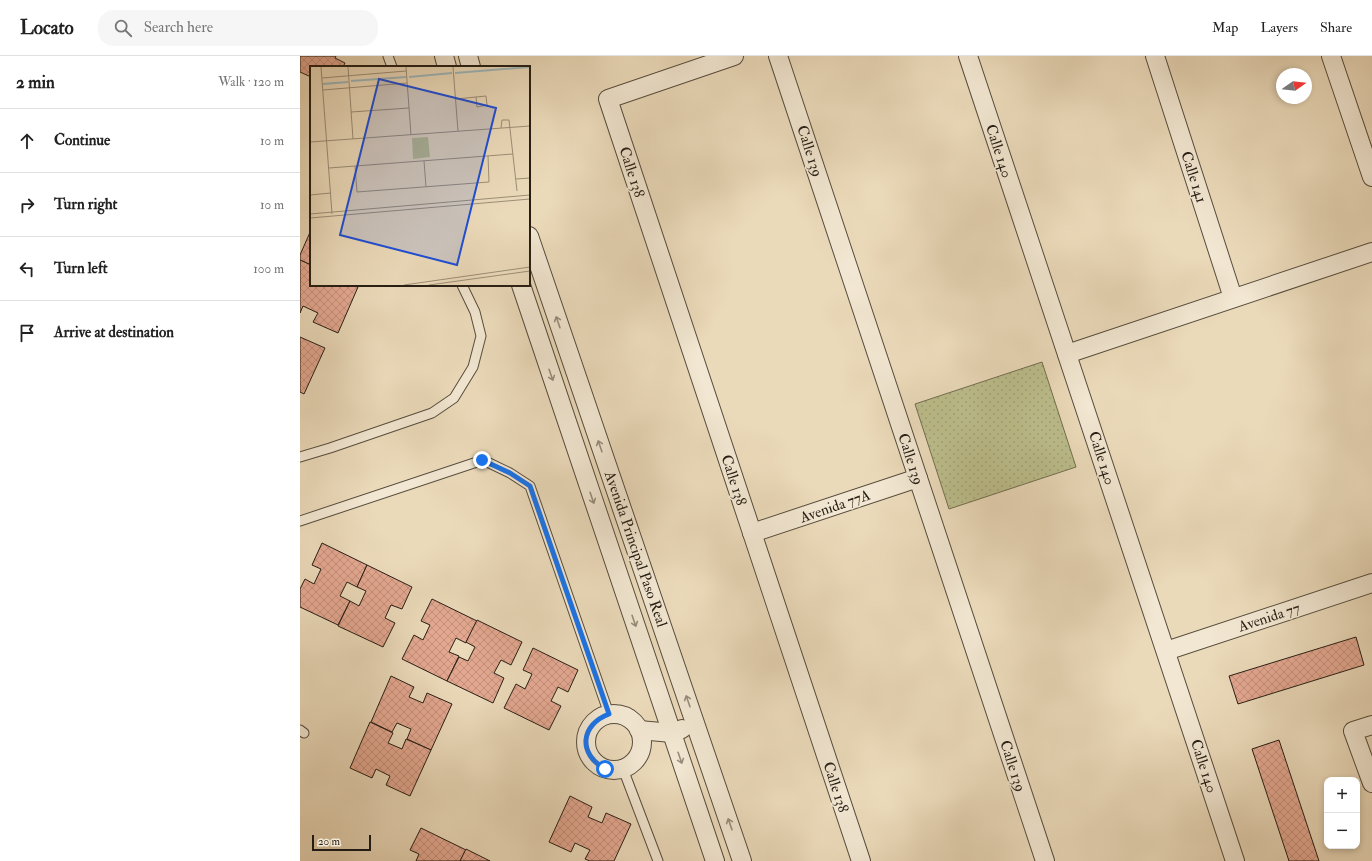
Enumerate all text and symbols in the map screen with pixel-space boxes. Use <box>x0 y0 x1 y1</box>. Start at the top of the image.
search box <box>98 10 378 46</box>
text: Locato <box>20 16 74 40</box>
icon: search <box>112 17 134 39</box>
text: Search here <box>144 18 213 37</box>
text: Map <box>1212 19 1238 36</box>
text: Layers <box>1260 19 1298 36</box>
text: Share <box>1320 19 1352 36</box>
inset map <box>310 66 530 286</box>
north arrow <box>1276 68 1312 104</box>
text: 2 min <box>16 72 55 93</box>
text: Walk · 120 m <box>218 74 284 90</box>
street label: Calle 140 <box>981 122 1016 180</box>
street label: Calle 139 <box>792 123 827 179</box>
icon: ahead <box>16 130 38 152</box>
text: Continue <box>54 131 110 150</box>
text: 10 m <box>260 133 284 149</box>
street label: Calle 138 <box>614 144 649 200</box>
street label: Calle 141 <box>1176 149 1211 205</box>
icon: right <box>16 194 38 216</box>
text: Turn right <box>54 195 117 214</box>
text: 10 m <box>260 197 284 213</box>
icon: left <box>16 258 38 280</box>
text: Turn left <box>54 259 108 278</box>
text: 100 m <box>253 261 284 277</box>
one-way arrow <box>554 317 562 329</box>
icon: arrive <box>16 322 38 344</box>
text: Arrive at destination <box>54 323 174 342</box>
one-way arrow <box>548 368 555 381</box>
street label: Calle 140 <box>1084 429 1119 487</box>
street label: Calle 139 <box>893 431 928 487</box>
one-way arrow <box>596 440 604 452</box>
route end <box>473 451 491 469</box>
street label: Calle 138 <box>716 452 751 508</box>
street label: Avenida Principal Paso Real <box>599 468 671 630</box>
street label: Avenida 77A <box>796 485 873 528</box>
one-way arrow <box>589 492 597 504</box>
street label: Avenida 77 <box>1235 599 1303 637</box>
one-way arrow <box>631 615 638 628</box>
one-way arrow <box>683 695 691 707</box>
street label: Calle 140 <box>1186 737 1221 795</box>
street label: Calle 139 <box>995 738 1030 794</box>
one-way arrow <box>677 751 684 764</box>
street label: Calle 138 <box>818 759 853 815</box>
route start <box>596 760 614 778</box>
map controls <box>1324 777 1360 849</box>
button: + <box>1324 777 1360 813</box>
button: − <box>1324 813 1360 849</box>
one-way arrow <box>725 818 733 830</box>
scale bar <box>312 833 371 852</box>
text: 20 m <box>318 835 340 848</box>

